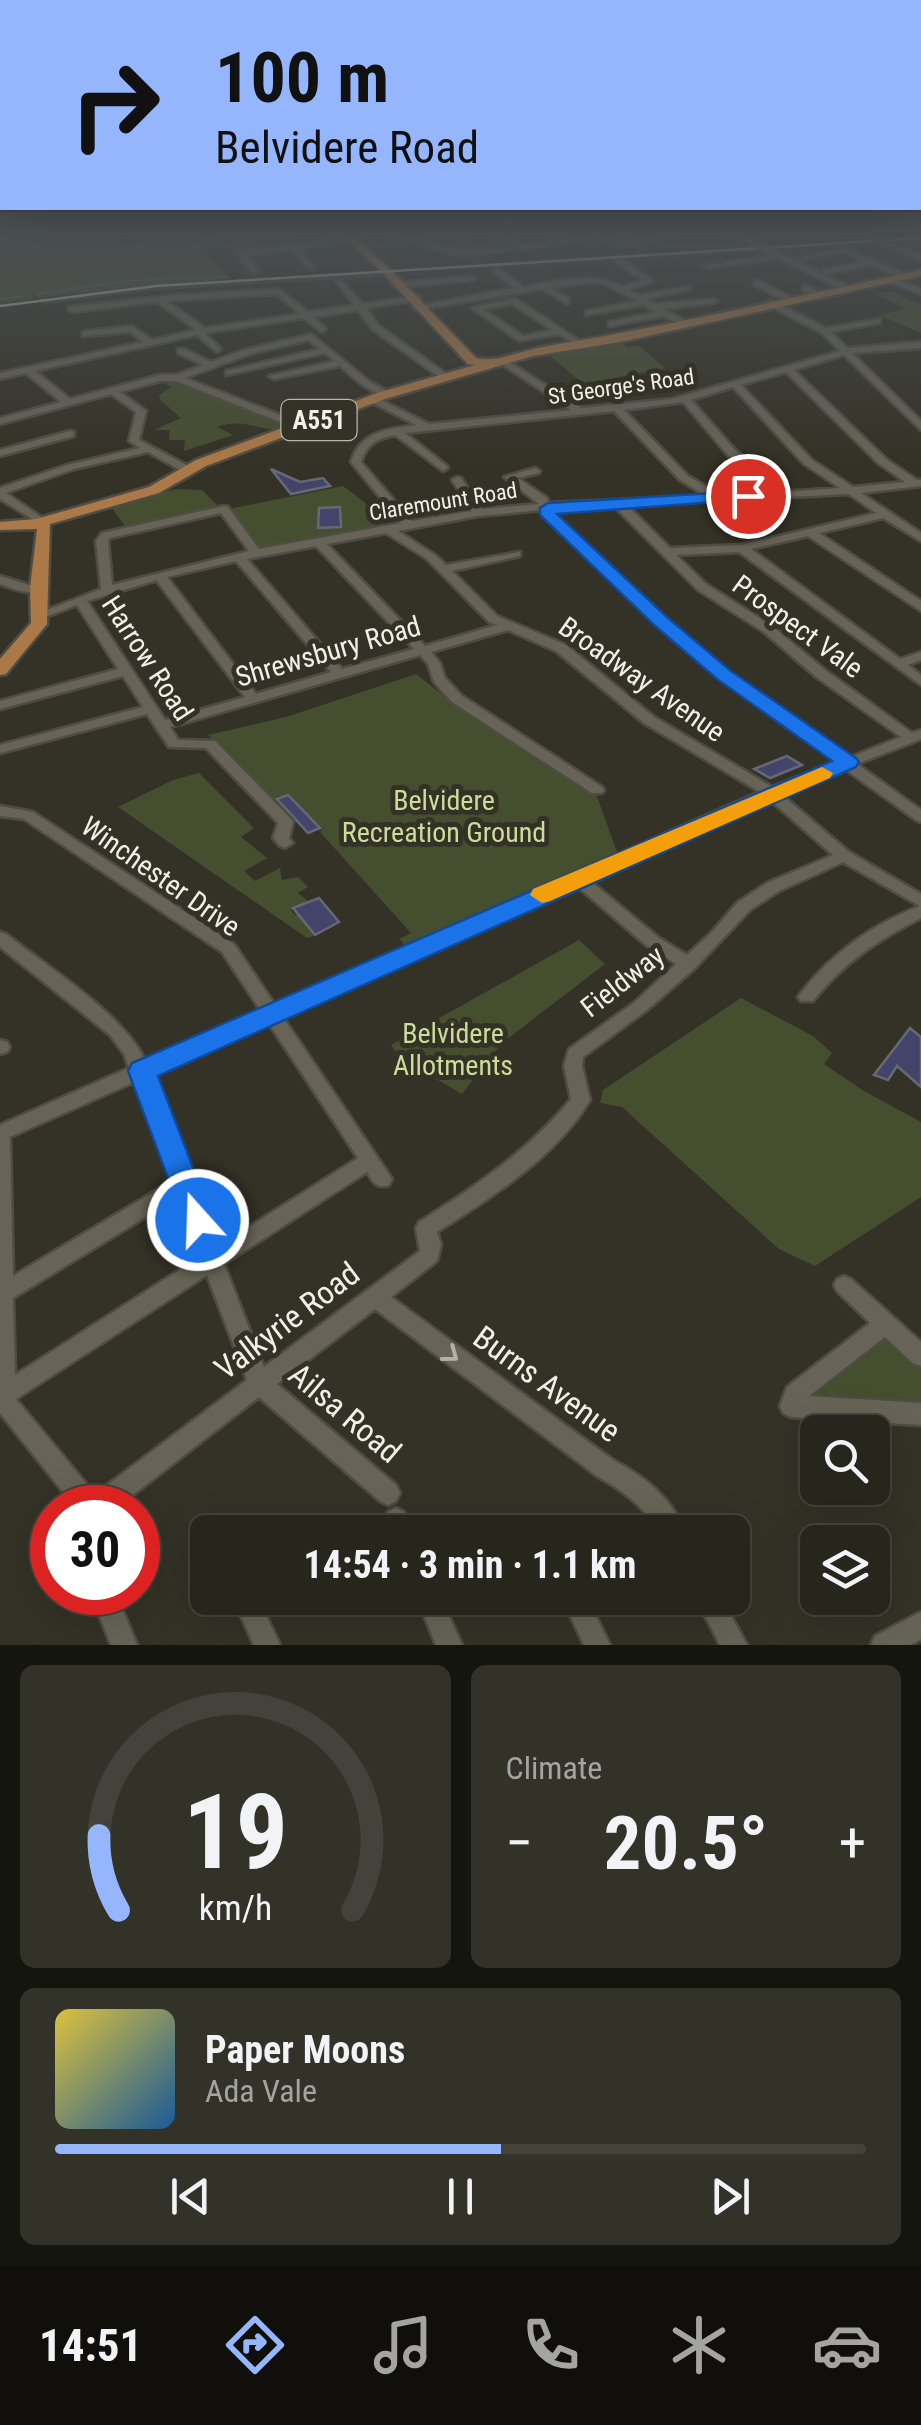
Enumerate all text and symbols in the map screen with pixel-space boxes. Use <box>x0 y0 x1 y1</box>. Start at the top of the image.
text: 100 m <box>215 37 389 119</box>
icon: right <box>50 40 180 170</box>
text: Belvidere Road <box>215 121 479 174</box>
street label: St George's Road <box>547 364 696 409</box>
road number: A551 <box>282 400 356 440</box>
pin <box>706 454 791 539</box>
icon: arrive <box>721 469 776 524</box>
street label: Claremount Road <box>367 477 519 526</box>
street label: Prospect Vale <box>726 568 869 685</box>
street label: Harrow Road <box>95 590 200 727</box>
street label: Shrewsbury Road <box>232 609 424 694</box>
street label: Broadway Avenue <box>552 610 731 749</box>
park label: Belvidere Recreation Ground <box>342 784 546 849</box>
street label: Winchester Drive <box>75 810 246 943</box>
street label: Fieldway <box>574 939 671 1024</box>
park label: Belvidere Allotments <box>393 1017 513 1082</box>
position arrow <box>146 1168 250 1272</box>
street label: Valkyrie Road <box>207 1254 367 1388</box>
street label: Burns Avenue <box>466 1318 628 1450</box>
one-way arrow <box>440 1343 458 1360</box>
street label: Ailsa Road <box>281 1355 409 1471</box>
map controls <box>800 1415 890 1615</box>
button: search <box>800 1415 890 1505</box>
speed limit sign: 30 <box>30 1485 160 1615</box>
button: layers <box>800 1525 890 1615</box>
text: 14:54 · 3 min · 1.1 km <box>304 1543 636 1587</box>
text: Climate <box>506 1749 602 1787</box>
text: 19 <box>183 1772 288 1893</box>
text: 20.5° <box>604 1799 768 1887</box>
text: − <box>506 1811 533 1875</box>
text: + <box>839 1811 866 1875</box>
text: km/h <box>198 1887 272 1929</box>
text: Paper Moons <box>205 2028 405 2072</box>
text: Ada Vale <box>205 2072 317 2110</box>
icon: previous <box>163 2169 218 2224</box>
icon: pause <box>433 2169 488 2224</box>
icon: next <box>703 2169 758 2224</box>
icon: directions <box>220 2310 290 2380</box>
icon: music <box>368 2310 438 2380</box>
icon: phone <box>516 2310 586 2380</box>
icon: climate <box>664 2310 734 2380</box>
icon: car <box>812 2310 882 2380</box>
text: 14:51 <box>39 2319 142 2372</box>

